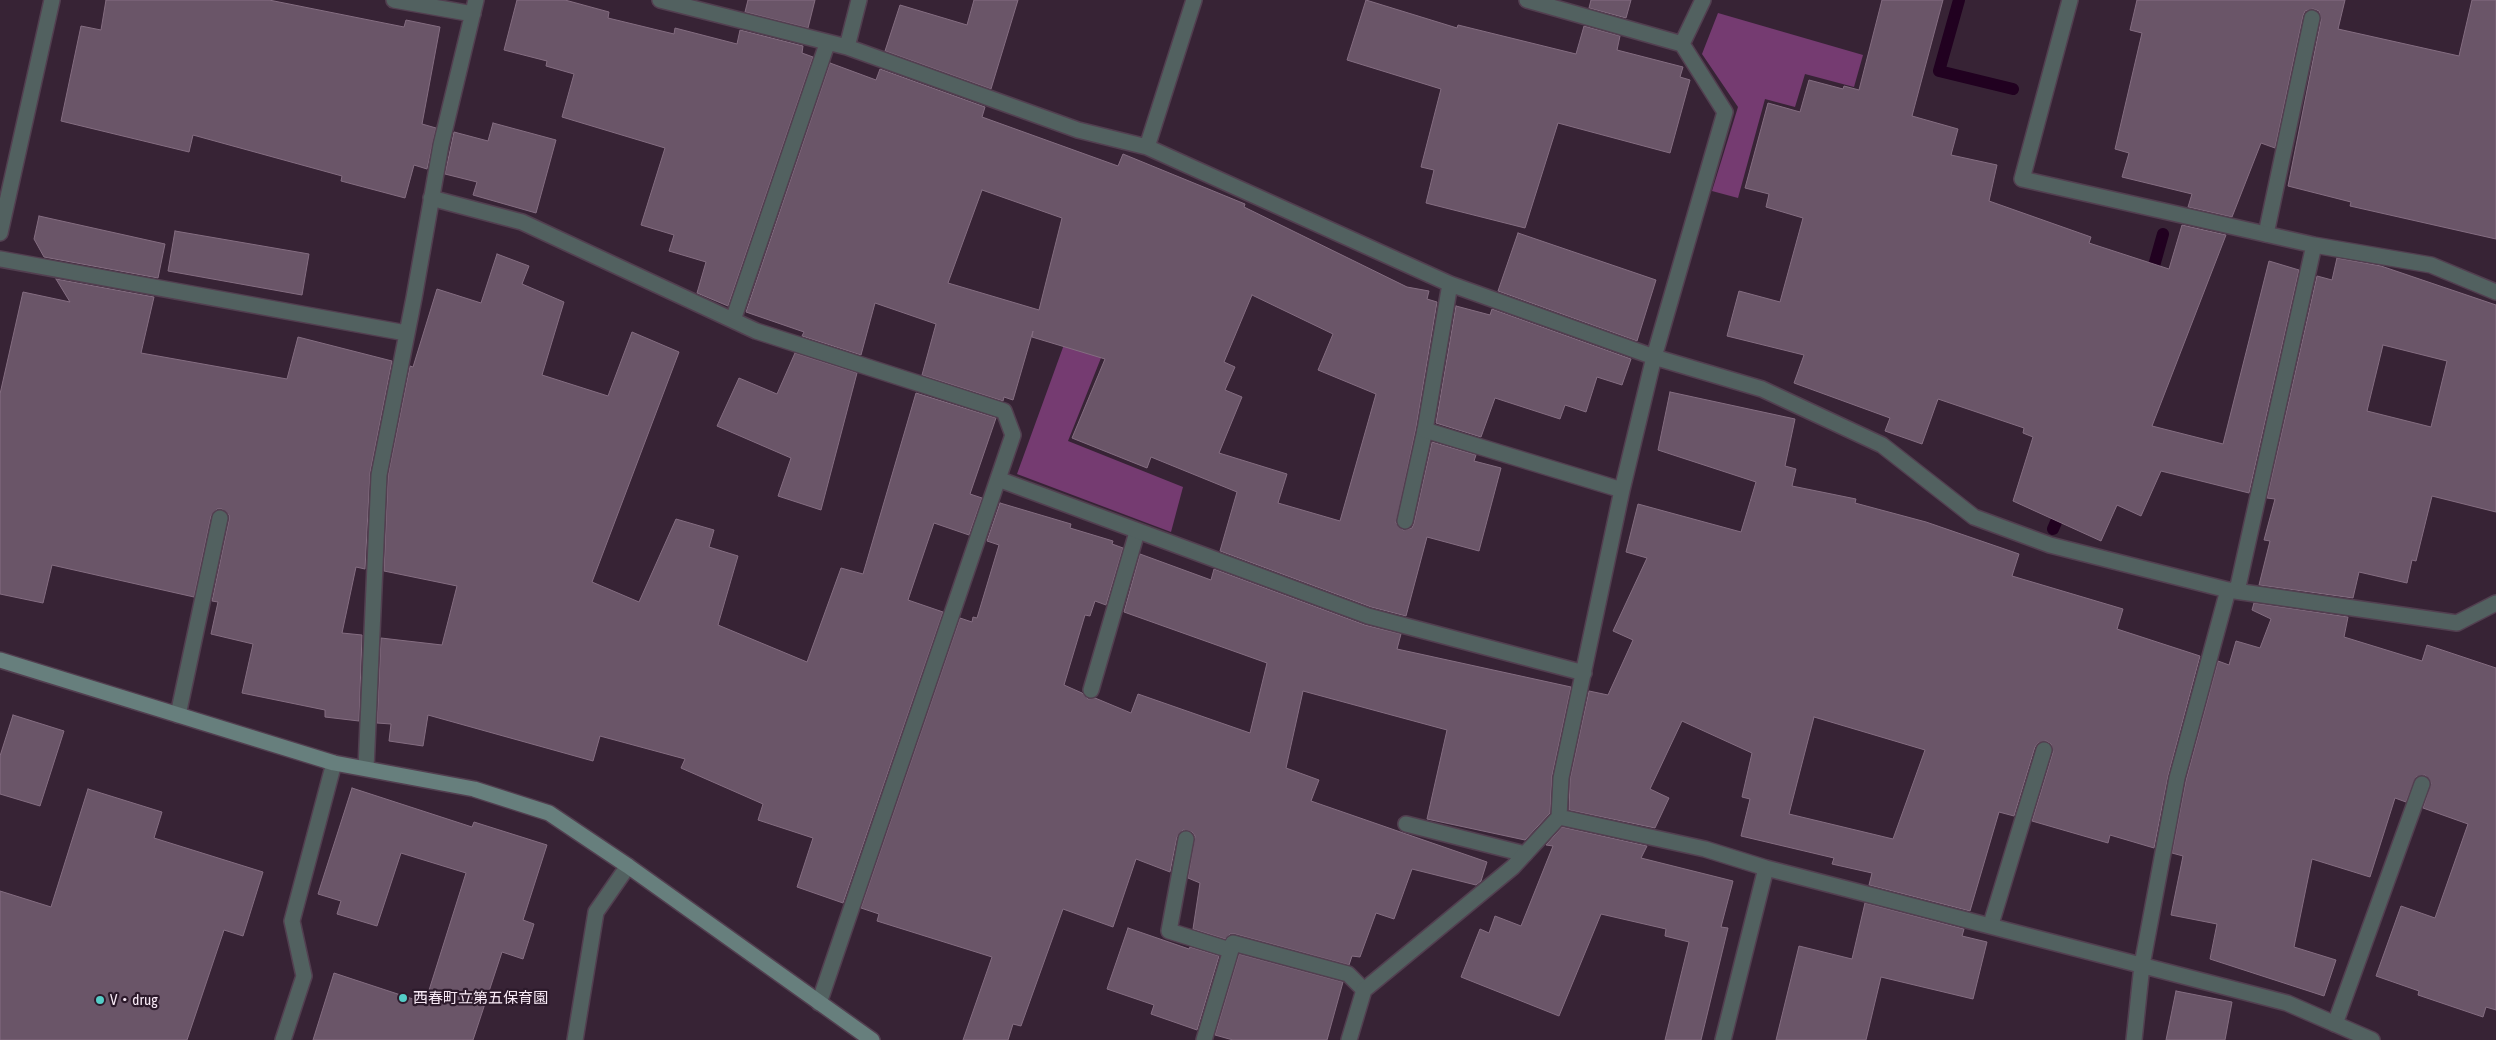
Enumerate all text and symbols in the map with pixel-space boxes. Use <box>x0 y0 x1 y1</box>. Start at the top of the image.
place label: 西春町立第五保育園 <box>413 989 548 1007</box>
place label: V・drug <box>110 991 158 1009</box>
marker: 西春町立第五保育園 <box>397 992 409 1004</box>
marker: V・drug <box>94 994 106 1006</box>

